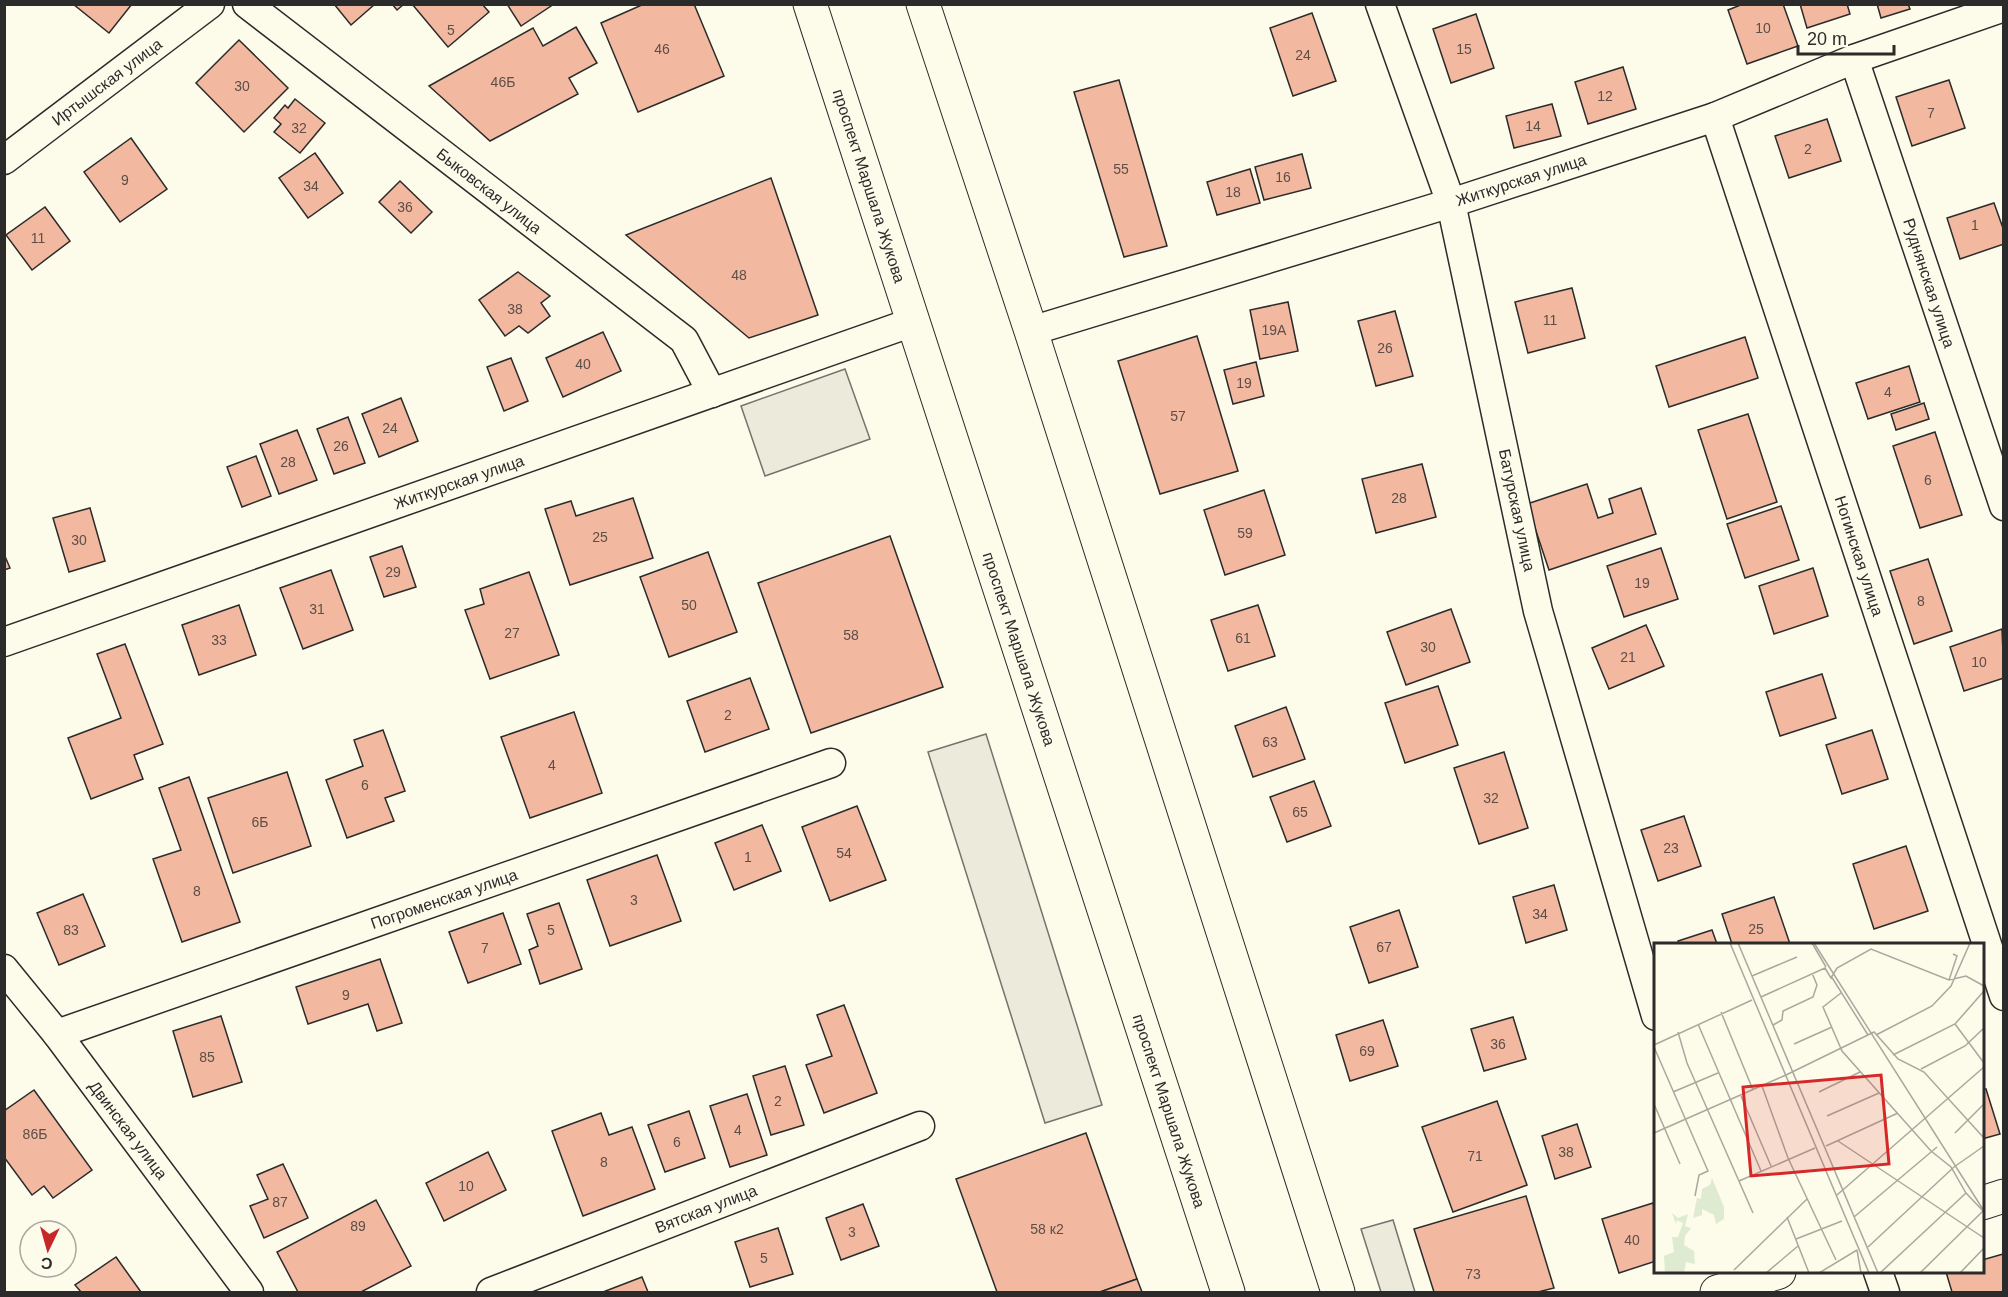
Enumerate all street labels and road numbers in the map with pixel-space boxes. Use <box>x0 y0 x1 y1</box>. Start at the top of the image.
street label: Иртышская улица <box>49 35 165 129</box>
street label: проспект Маршала Жукова <box>830 87 908 285</box>
street label: Быковская улица <box>433 145 545 237</box>
street label: Житкурская улица <box>1454 151 1589 209</box>
street label: Руднянская улица <box>1900 216 1958 350</box>
street label: Батурская улица <box>1496 447 1538 573</box>
street label: Житкурская улица <box>392 452 526 512</box>
street label: Ногинская улица <box>1832 494 1886 618</box>
street label: проспект Маршала Жукова <box>980 550 1058 748</box>
street label: Погроменская улица <box>368 866 520 932</box>
street label: проспект Маршала Жукова <box>1130 1012 1208 1210</box>
street label: Двинская улица <box>86 1078 170 1182</box>
street label: Вятская улица <box>653 1182 759 1236</box>

